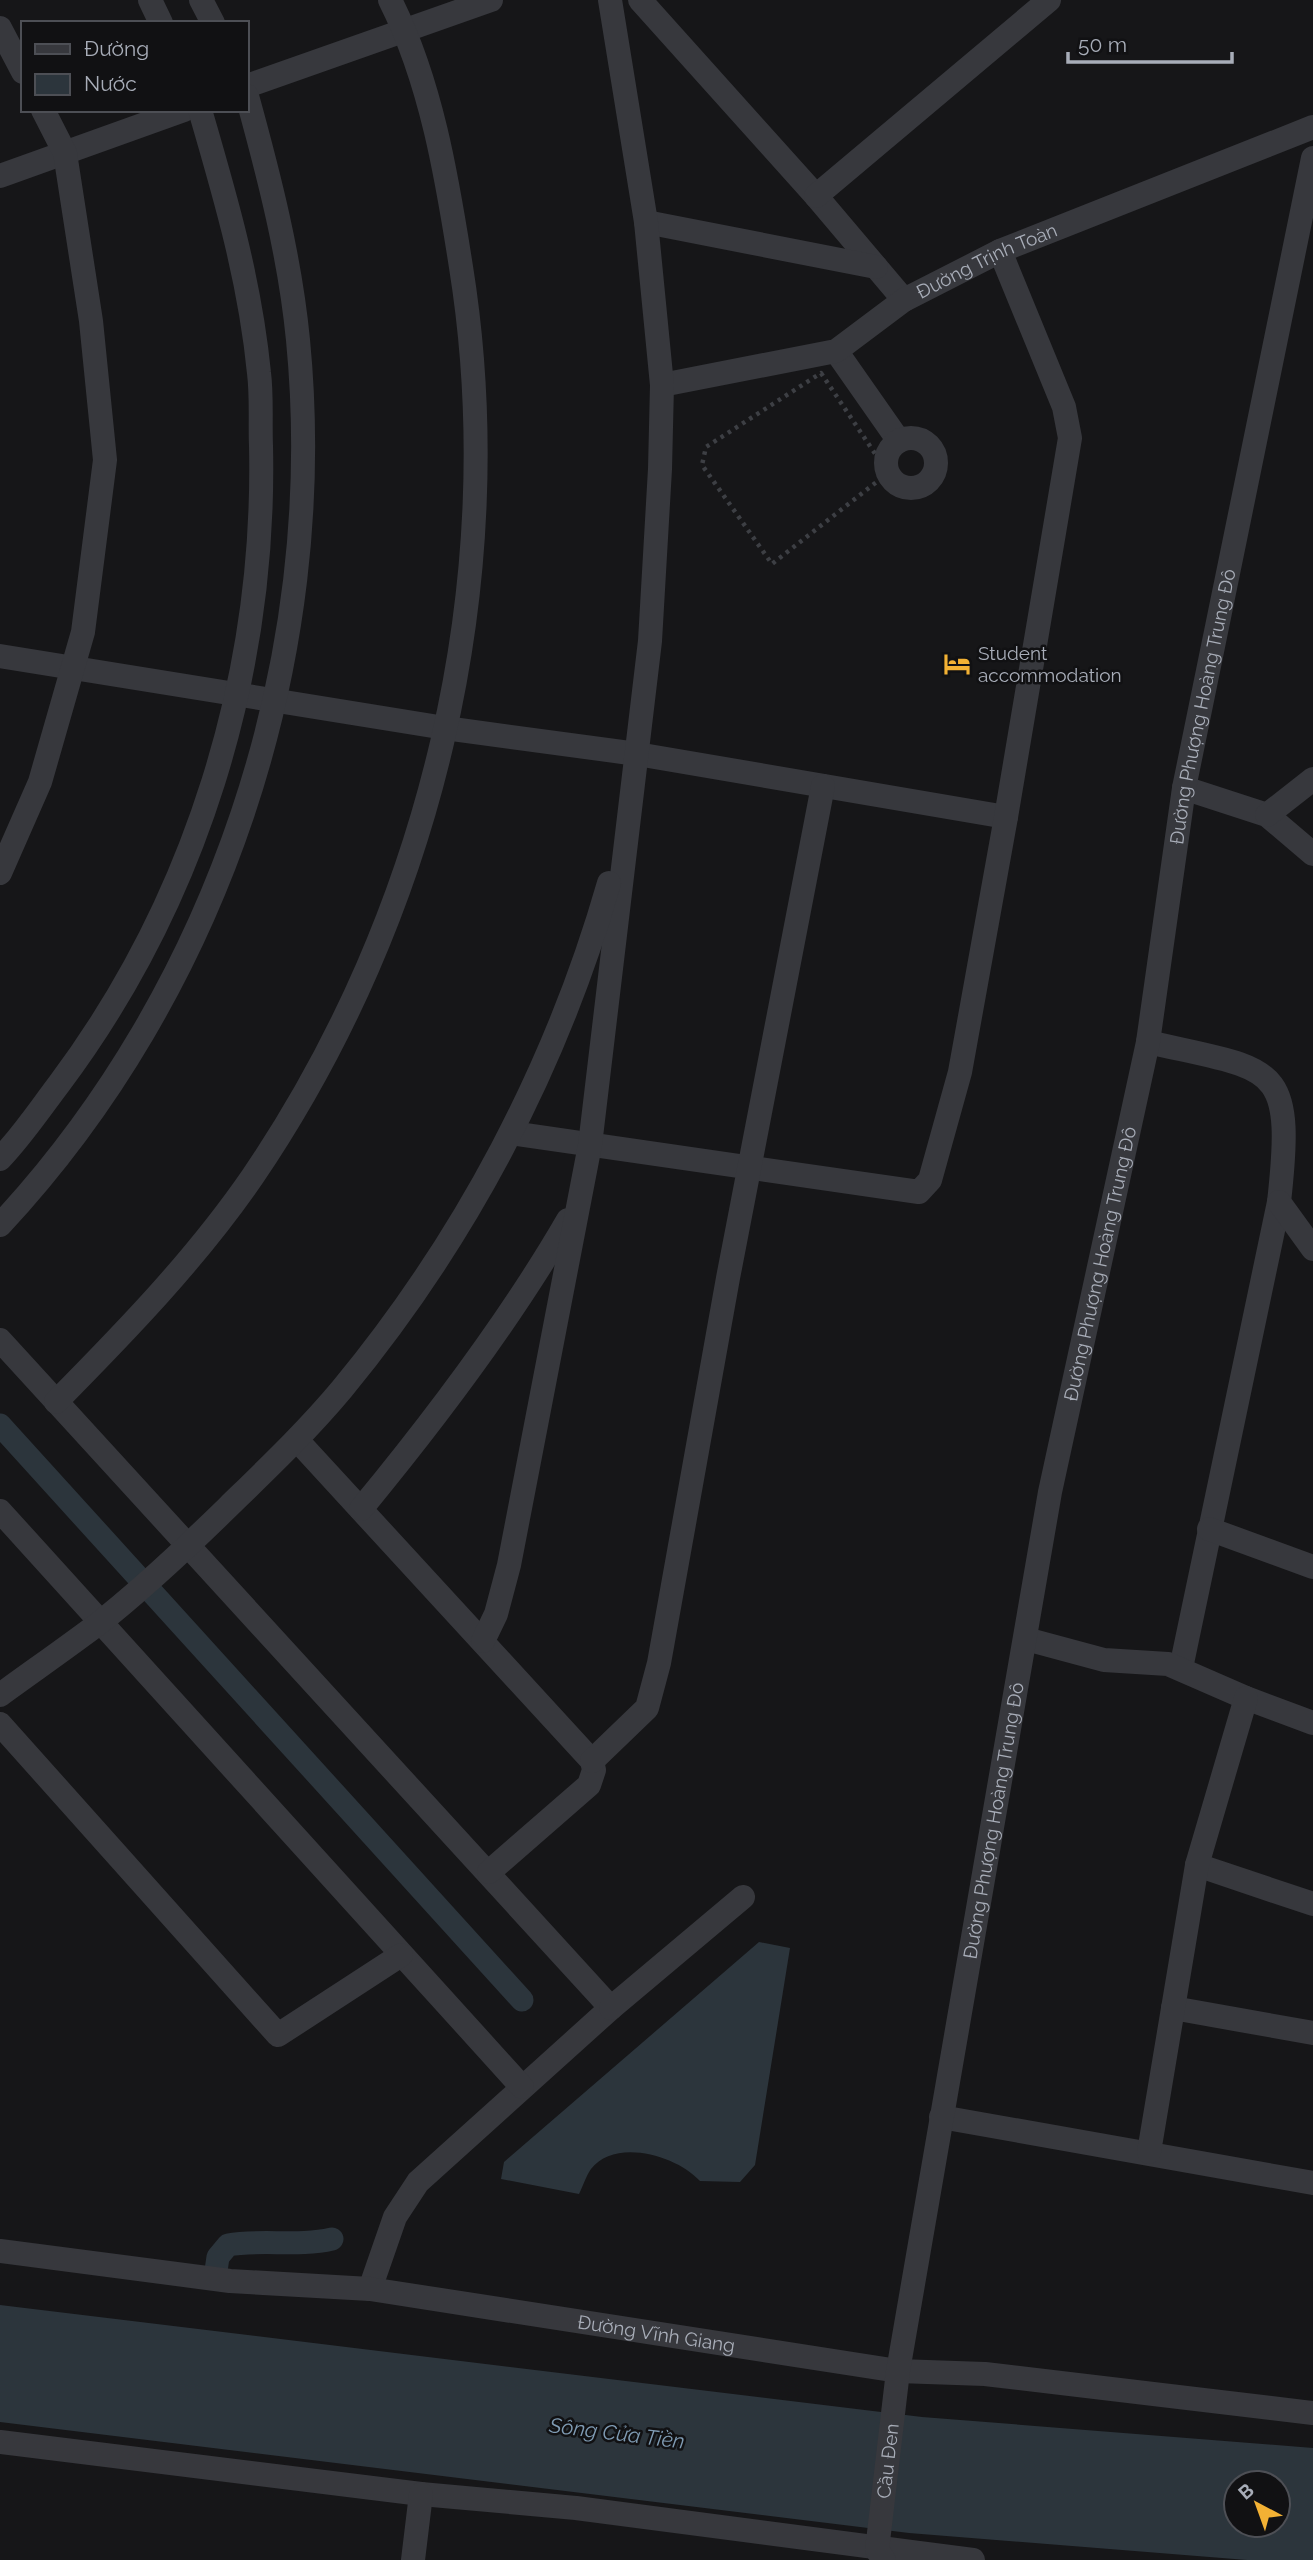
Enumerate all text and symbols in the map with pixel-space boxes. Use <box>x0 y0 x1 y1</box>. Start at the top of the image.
legend <box>21 21 248 112</box>
scale bar <box>1068 21 1232 65</box>
text: 50 m <box>1078 32 1127 57</box>
text: Đường <box>84 36 149 61</box>
text: Nước <box>84 71 137 96</box>
street label: Đường Trịnh Toàn <box>913 219 1060 303</box>
street label: Đường Phượng Hoàng Trung Đô <box>1165 567 1240 846</box>
place label: Student accommodation <box>978 642 1122 686</box>
hotel icon: Student accommodation <box>942 649 972 679</box>
street label: Đường Phượng Hoàng Trung Đô <box>1059 1124 1140 1403</box>
street label: Đường Phượng Hoàng Trung Đô <box>958 1681 1028 1961</box>
street label: Đường Vĩnh Giang <box>576 2310 737 2357</box>
water label: Sông Cửa Tiền <box>547 2412 686 2454</box>
street label: Cầu Đen <box>872 2422 903 2500</box>
north arrow <box>1222 2469 1292 2539</box>
text: B <box>1234 2479 1258 2504</box>

